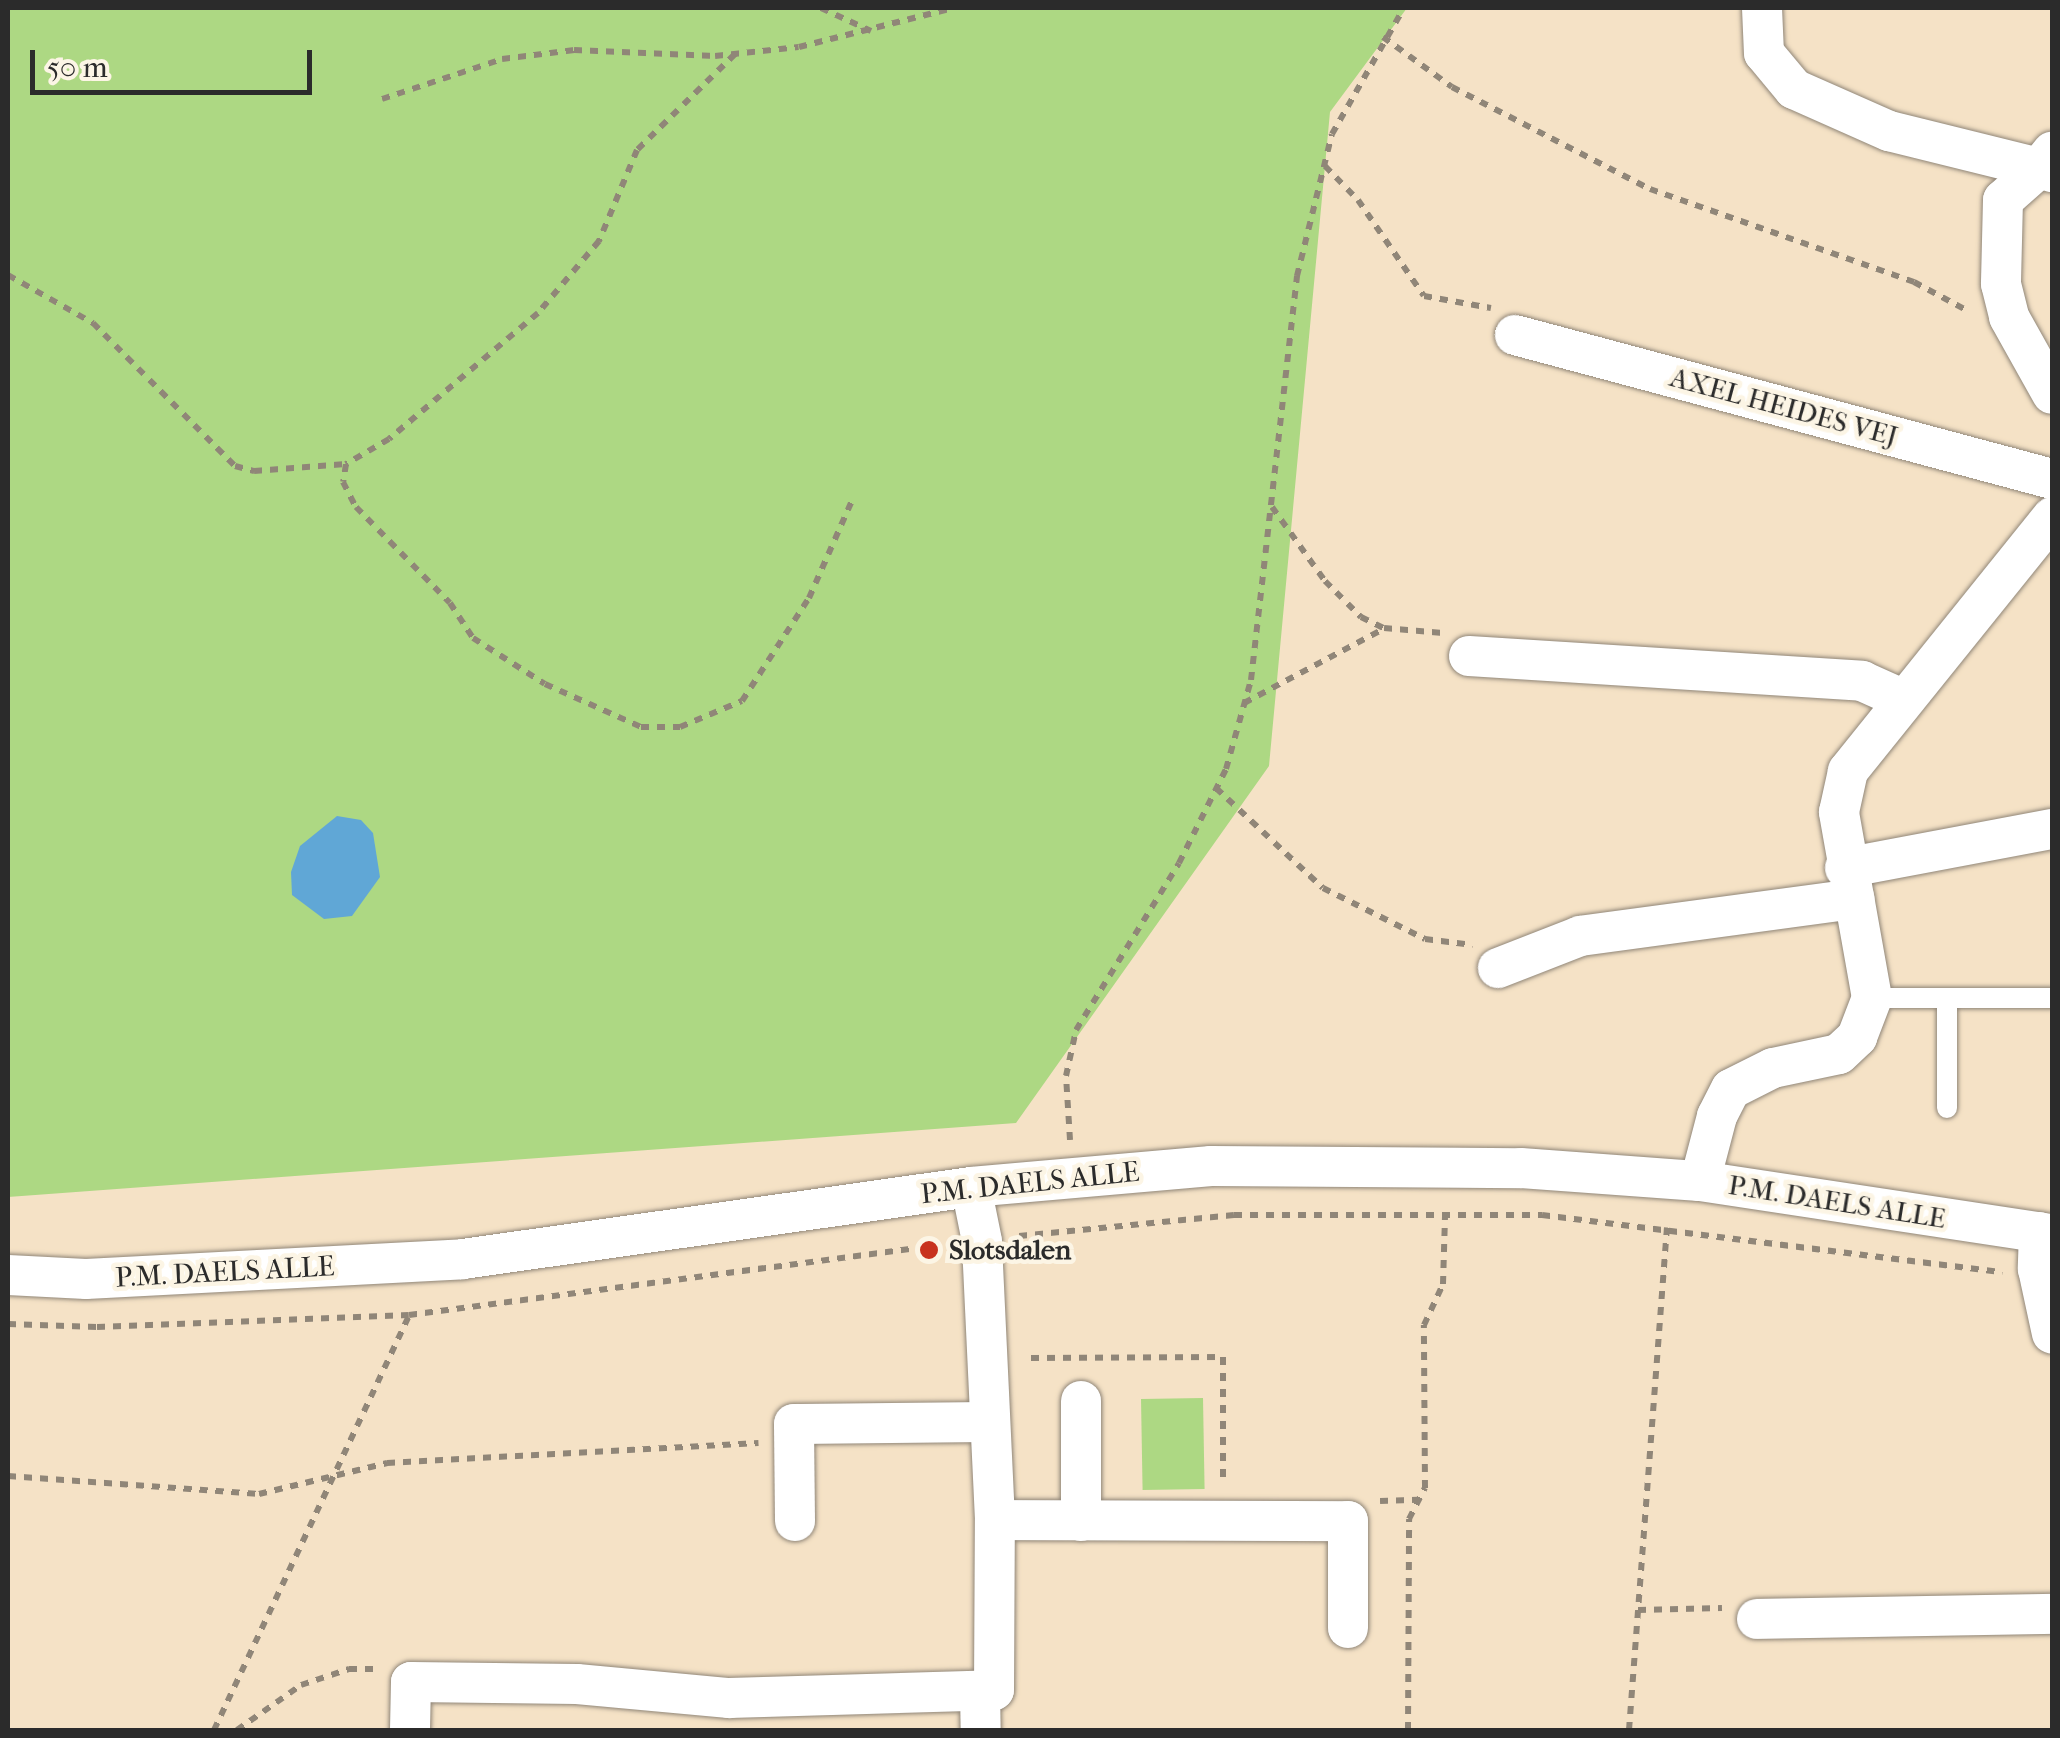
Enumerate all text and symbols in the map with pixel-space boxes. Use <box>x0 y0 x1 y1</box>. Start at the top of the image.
scale bar <box>35 30 318 92</box>
text: 50 m <box>47 50 108 85</box>
street label: AXEL HEIDES VEJ <box>1666 360 1902 454</box>
street label: P.M. DAELS ALLE <box>919 1155 1141 1211</box>
street label: P.M. DAELS ALLE <box>1726 1168 1948 1236</box>
place label: Slotsdalen <box>949 1233 1071 1267</box>
marker: Slotsdalen <box>918 1239 940 1261</box>
street label: P.M. DAELS ALLE <box>114 1249 336 1295</box>

